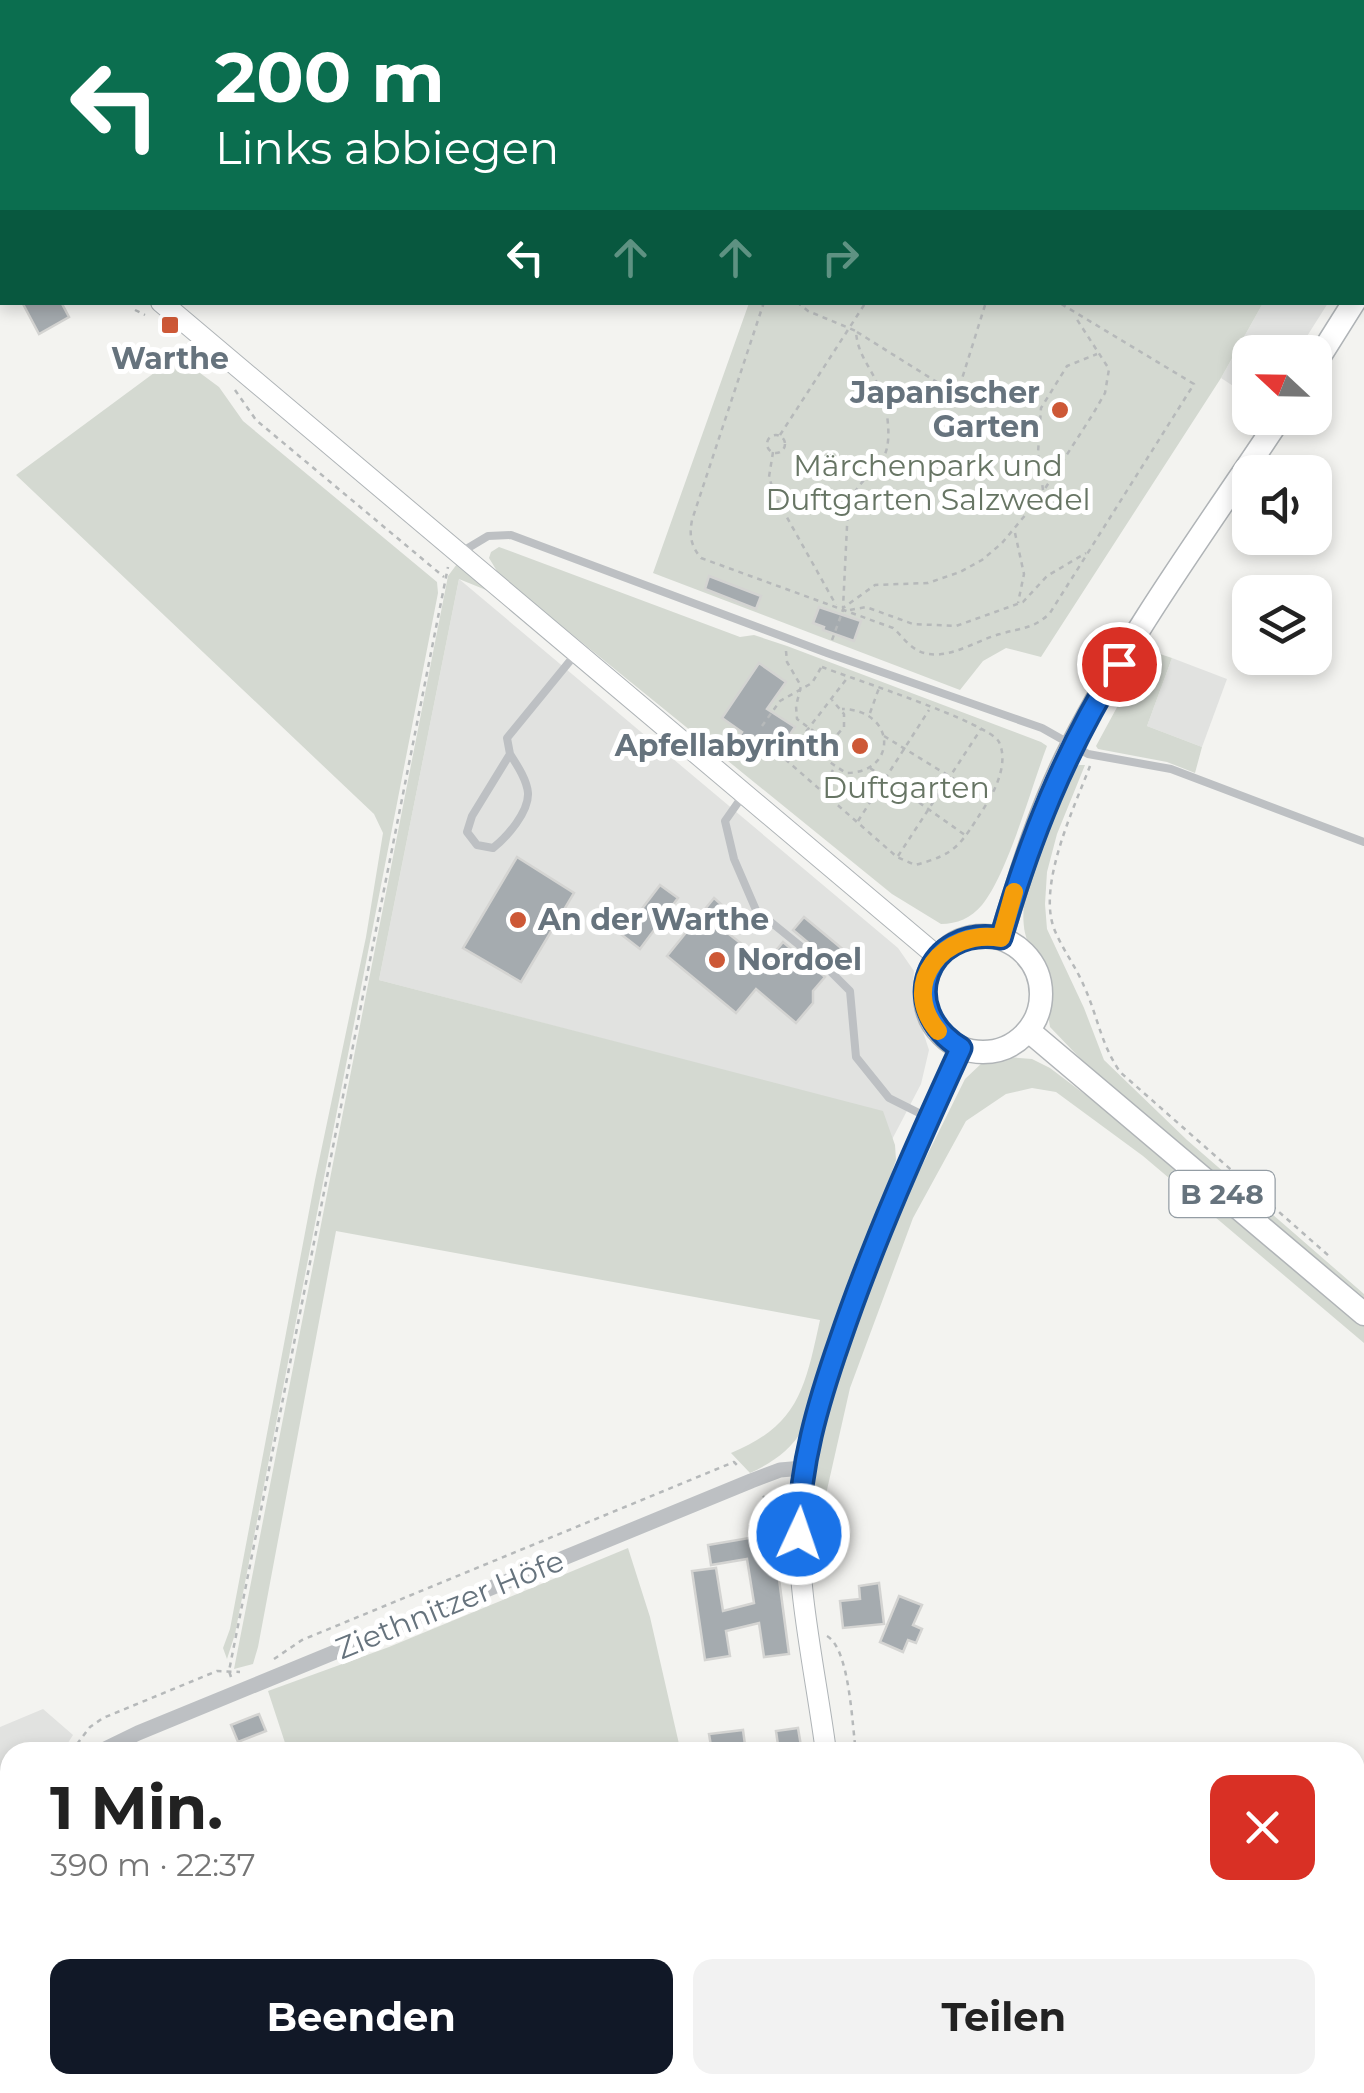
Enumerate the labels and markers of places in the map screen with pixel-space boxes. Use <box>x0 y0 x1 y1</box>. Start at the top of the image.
marker: Warthe <box>159 314 181 336</box>
place label: Warthe <box>111 340 229 377</box>
place label: Japanischer Garten <box>849 374 1040 445</box>
marker: Japanischer Garten <box>1049 399 1071 421</box>
pin <box>1077 622 1162 707</box>
place label: Apfellabyrinth <box>614 727 840 764</box>
marker: Apfellabyrinth <box>849 735 871 757</box>
place label: An der Warthe <box>537 901 769 938</box>
marker: An der Warthe <box>507 909 529 931</box>
place label: Nordoel <box>737 941 862 978</box>
marker: Nordoel <box>706 949 728 971</box>

